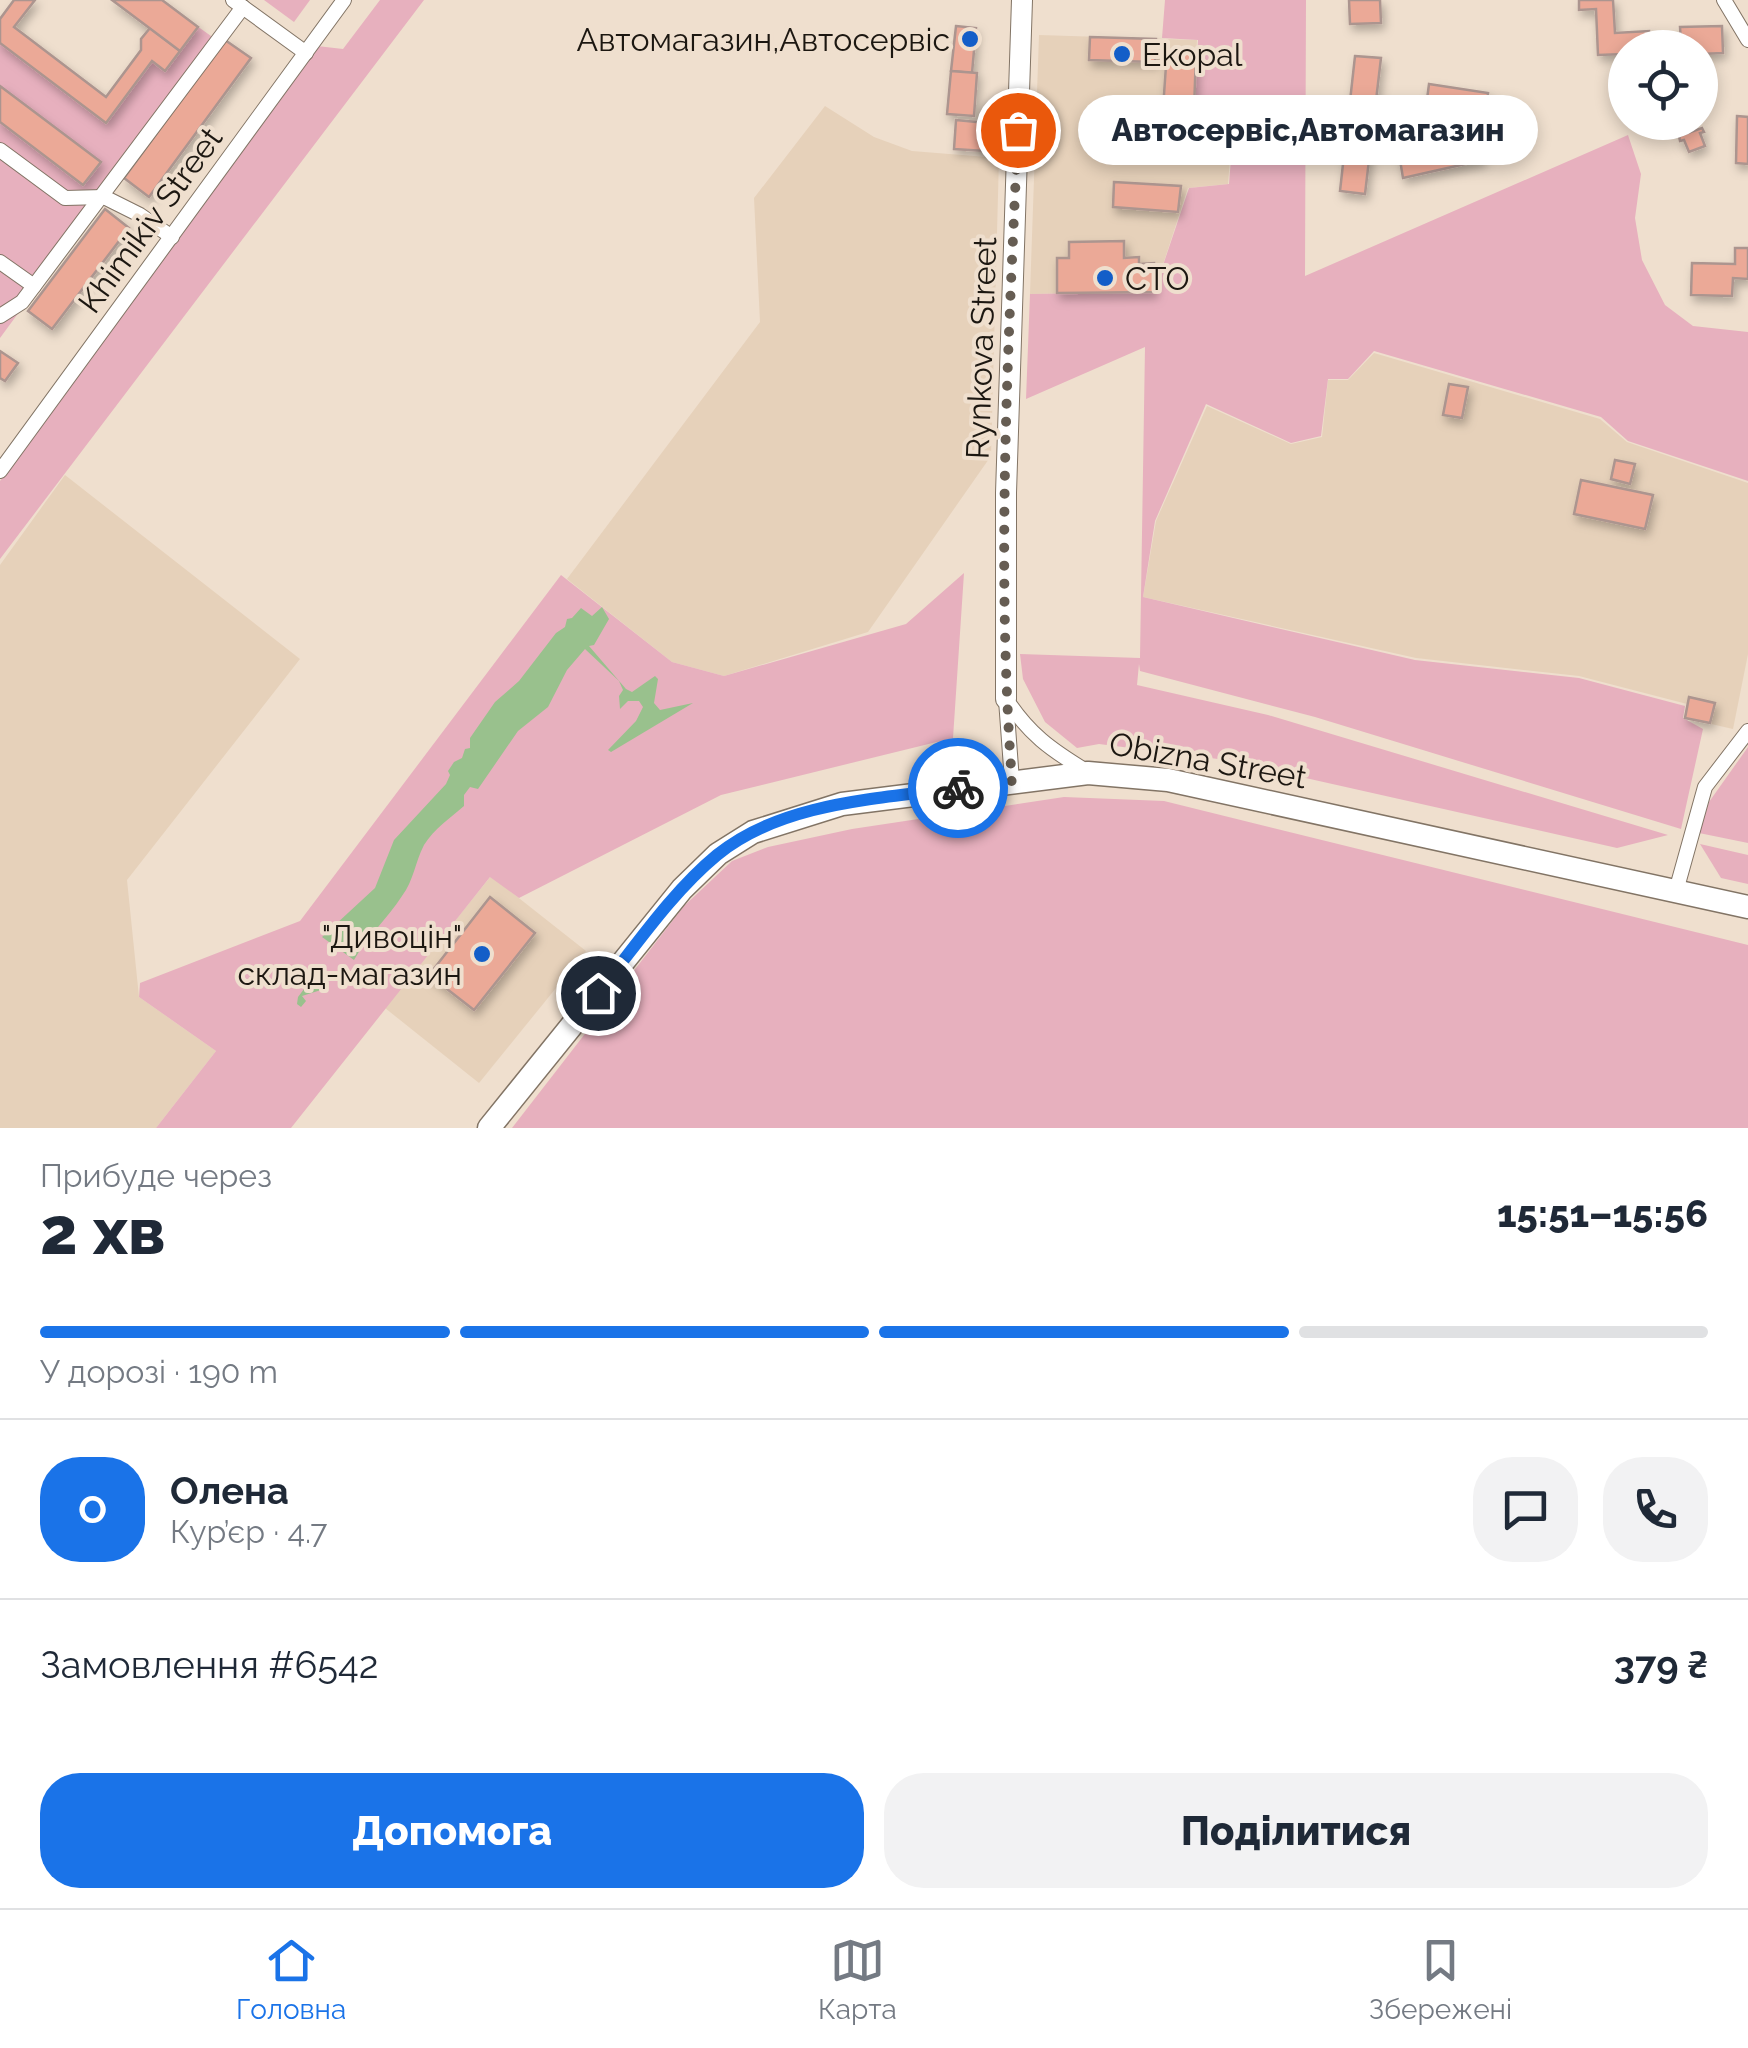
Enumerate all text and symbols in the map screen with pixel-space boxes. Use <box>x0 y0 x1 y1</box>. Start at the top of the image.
place label: Автомагазин,Автосервіс <box>577 21 950 58</box>
marker: Автомагазин,Автосервіс <box>959 28 981 50</box>
map controls <box>1608 30 1718 140</box>
button: locate <box>1608 30 1718 140</box>
place label: Ekopal <box>1142 36 1243 73</box>
marker: Ekopal <box>1111 43 1133 65</box>
pin <box>976 88 1061 173</box>
callout: Автосервіс,Автомагазин <box>1078 95 1538 165</box>
icon: bag <box>991 103 1046 158</box>
text: Автосервіс,Автомагазин <box>1111 111 1505 148</box>
street label: Khimikiv Street <box>70 120 230 320</box>
street label: Rynkova Street <box>959 236 1003 460</box>
place label: СТО <box>1125 260 1190 297</box>
marker: СТО <box>1094 267 1116 289</box>
street label: Obizna Street <box>1107 724 1310 796</box>
courier <box>908 738 1008 838</box>
icon: bike <box>931 761 986 816</box>
place label: "Дивоцін" склад-магазин <box>237 918 462 992</box>
marker: "Дивоцін" склад-магазин <box>471 943 493 965</box>
pin <box>556 951 641 1036</box>
icon: home <box>571 966 626 1021</box>
text: Прибуде через <box>40 1157 272 1194</box>
text: 15:51–15:56 <box>1497 1191 1708 1236</box>
text: 2 хв <box>40 1193 166 1269</box>
text: У дорозі · 190 m <box>40 1353 278 1390</box>
button: chat <box>1473 1457 1578 1562</box>
button: phone <box>1603 1457 1708 1562</box>
text: Олена <box>170 1468 289 1513</box>
text: О <box>78 1487 107 1532</box>
text: Кур’єр · 4.7 <box>170 1513 327 1550</box>
text: Замовлення #6542 <box>40 1642 379 1687</box>
text: 379 ₴ <box>1614 1642 1708 1687</box>
button: Допомога <box>40 1773 864 1888</box>
button: Поділитися <box>884 1773 1708 1888</box>
tab: Головна <box>236 1933 346 2026</box>
tab: Карта <box>818 1933 897 2026</box>
tab: Збережені <box>1369 1933 1512 2026</box>

